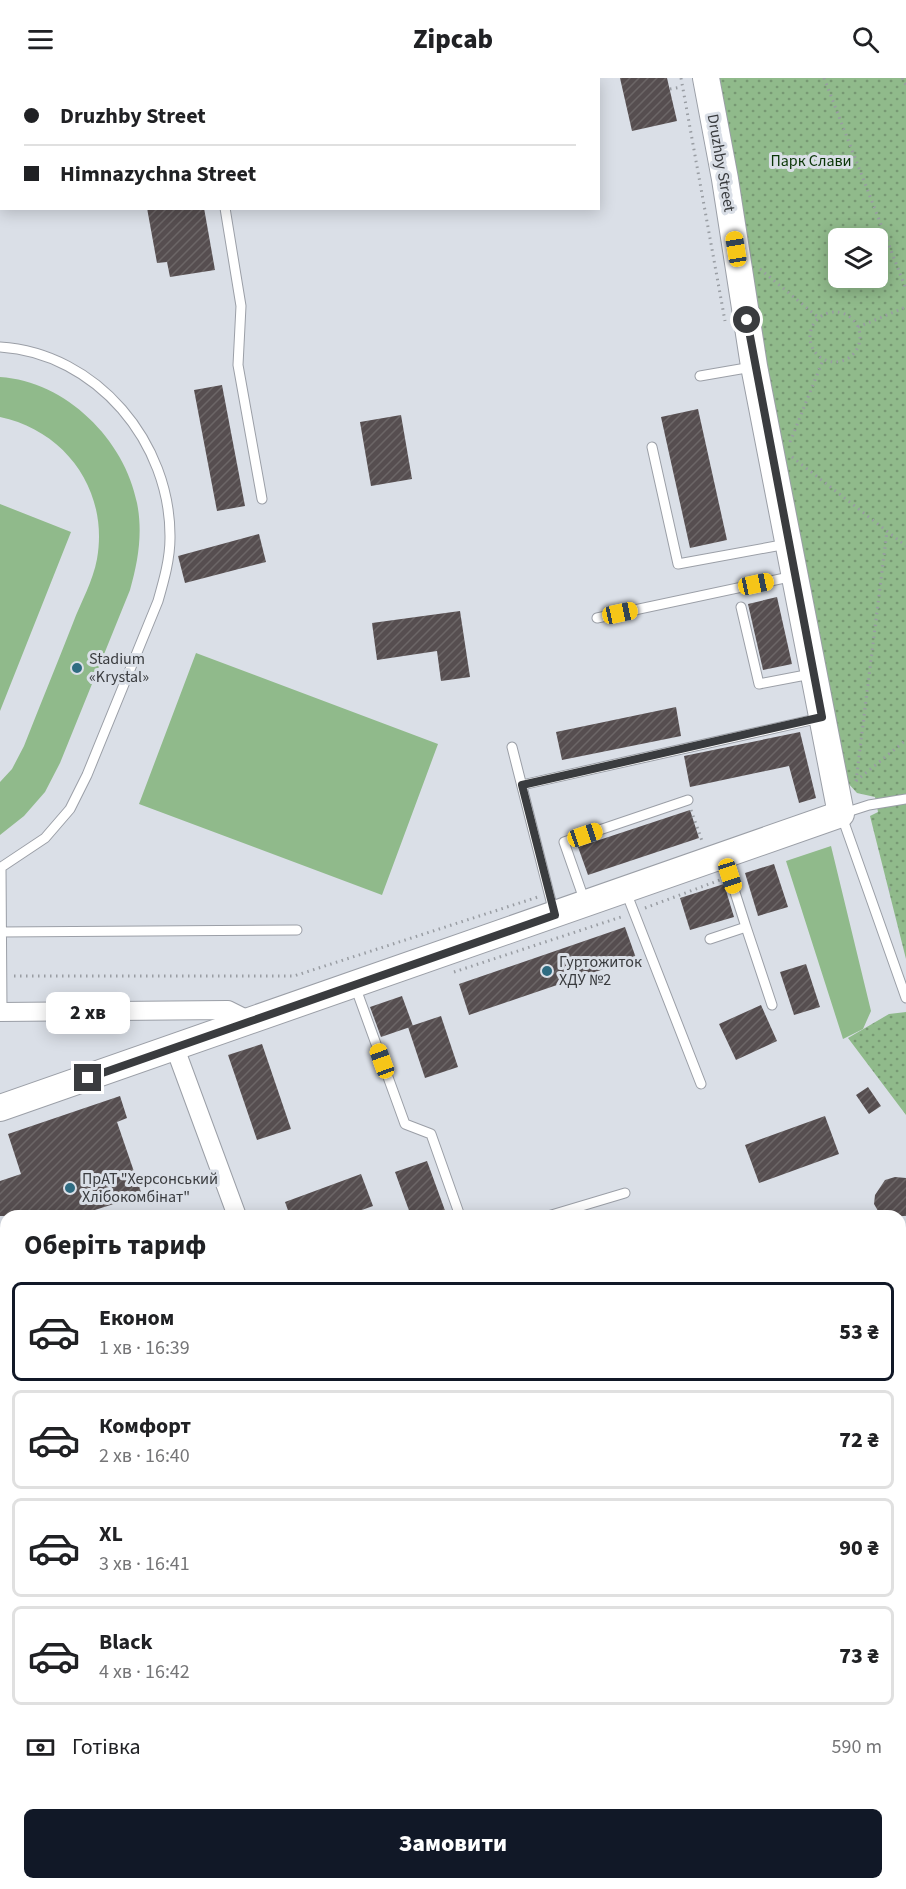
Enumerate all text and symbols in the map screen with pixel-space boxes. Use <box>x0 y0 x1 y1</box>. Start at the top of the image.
text: Zipcab <box>413 20 493 59</box>
icon: menu <box>24 23 57 56</box>
icon: search <box>849 23 882 56</box>
text: Druzhby Street <box>60 100 206 132</box>
street label: Druzhby Street <box>702 112 741 214</box>
park label: Парк Слави <box>770 150 852 172</box>
text: Himnazychna Street <box>60 158 256 190</box>
map controls <box>828 228 888 288</box>
button: layers <box>828 228 888 288</box>
car <box>724 230 748 268</box>
route start <box>733 306 760 333</box>
car <box>737 571 775 597</box>
car <box>601 600 639 626</box>
place label: Stadium «Krystal» <box>89 648 149 688</box>
marker: Stadium «Krystal» <box>70 661 84 675</box>
car <box>565 821 605 849</box>
car <box>716 856 744 896</box>
place label: Гуртожиток ХДУ №2 <box>559 951 642 991</box>
marker: Гуртожиток ХДУ №2 <box>540 964 554 978</box>
callout: 2 хв <box>46 991 130 1033</box>
text: 2 хв <box>70 999 106 1027</box>
car <box>367 1041 397 1081</box>
route end <box>74 1064 101 1091</box>
place label: ПрАТ "Херсонський Хлібокомбінат" <box>82 1168 218 1208</box>
marker: ПрАТ "Херсонський Хлібокомбінат" <box>63 1181 77 1195</box>
text: Оберіть тариф <box>24 1226 206 1265</box>
text: Економ <box>99 1302 174 1334</box>
icon: car <box>27 1305 81 1359</box>
text: 53 ₴ <box>839 1316 879 1348</box>
text: 1 хв · 16:39 <box>99 1334 190 1362</box>
text: Комфорт <box>99 1410 191 1442</box>
icon: car <box>27 1413 81 1467</box>
text: 72 ₴ <box>839 1424 879 1456</box>
text: 2 хв · 16:40 <box>99 1442 190 1470</box>
text: XL <box>99 1518 123 1550</box>
icon: car <box>27 1521 81 1575</box>
text: 90 ₴ <box>839 1532 879 1564</box>
text: 3 хв · 16:41 <box>99 1550 190 1578</box>
text: Black <box>99 1626 153 1658</box>
icon: car <box>27 1629 81 1683</box>
text: 73 ₴ <box>839 1640 879 1672</box>
text: 4 хв · 16:42 <box>99 1658 190 1686</box>
icon: cash <box>24 1731 57 1764</box>
text: Готівка <box>72 1731 141 1763</box>
text: 590 m <box>832 1733 882 1761</box>
button: Замовити <box>24 1809 882 1878</box>

